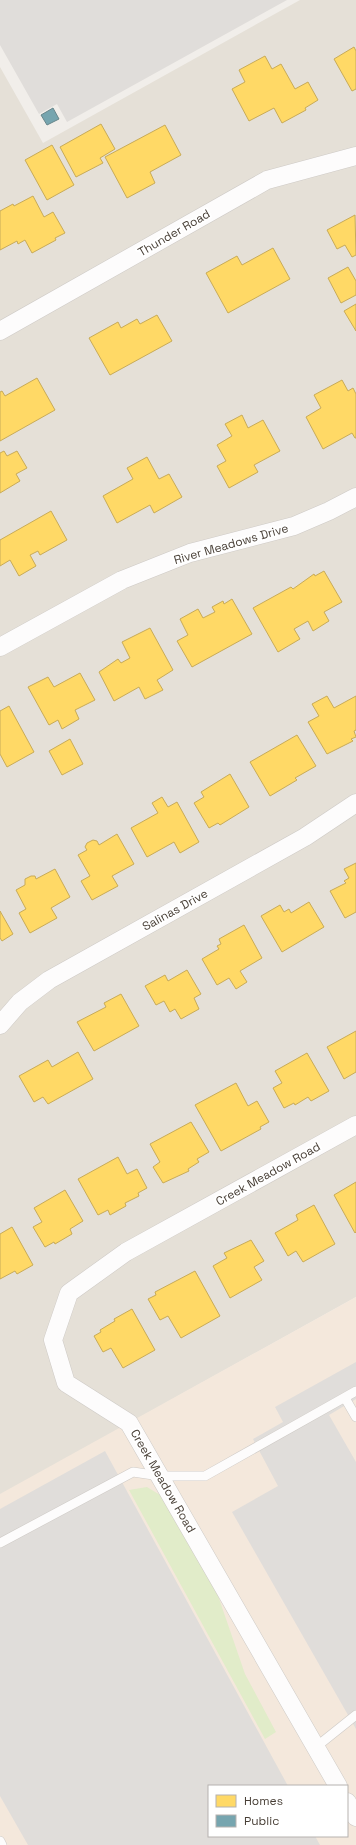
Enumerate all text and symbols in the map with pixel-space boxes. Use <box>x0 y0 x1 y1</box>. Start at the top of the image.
street label: Thunder Road <box>135 206 213 260</box>
street label: River Meadows Drive <box>172 520 290 568</box>
street label: Salinas Drive <box>139 885 211 935</box>
street label: Creek Meadow Road <box>213 1139 323 1209</box>
street label: Creek Meadow Road <box>127 1426 199 1536</box>
legend <box>208 1785 348 1837</box>
text: Homes <box>244 1793 283 1809</box>
text: Public <box>244 1813 279 1829</box>

